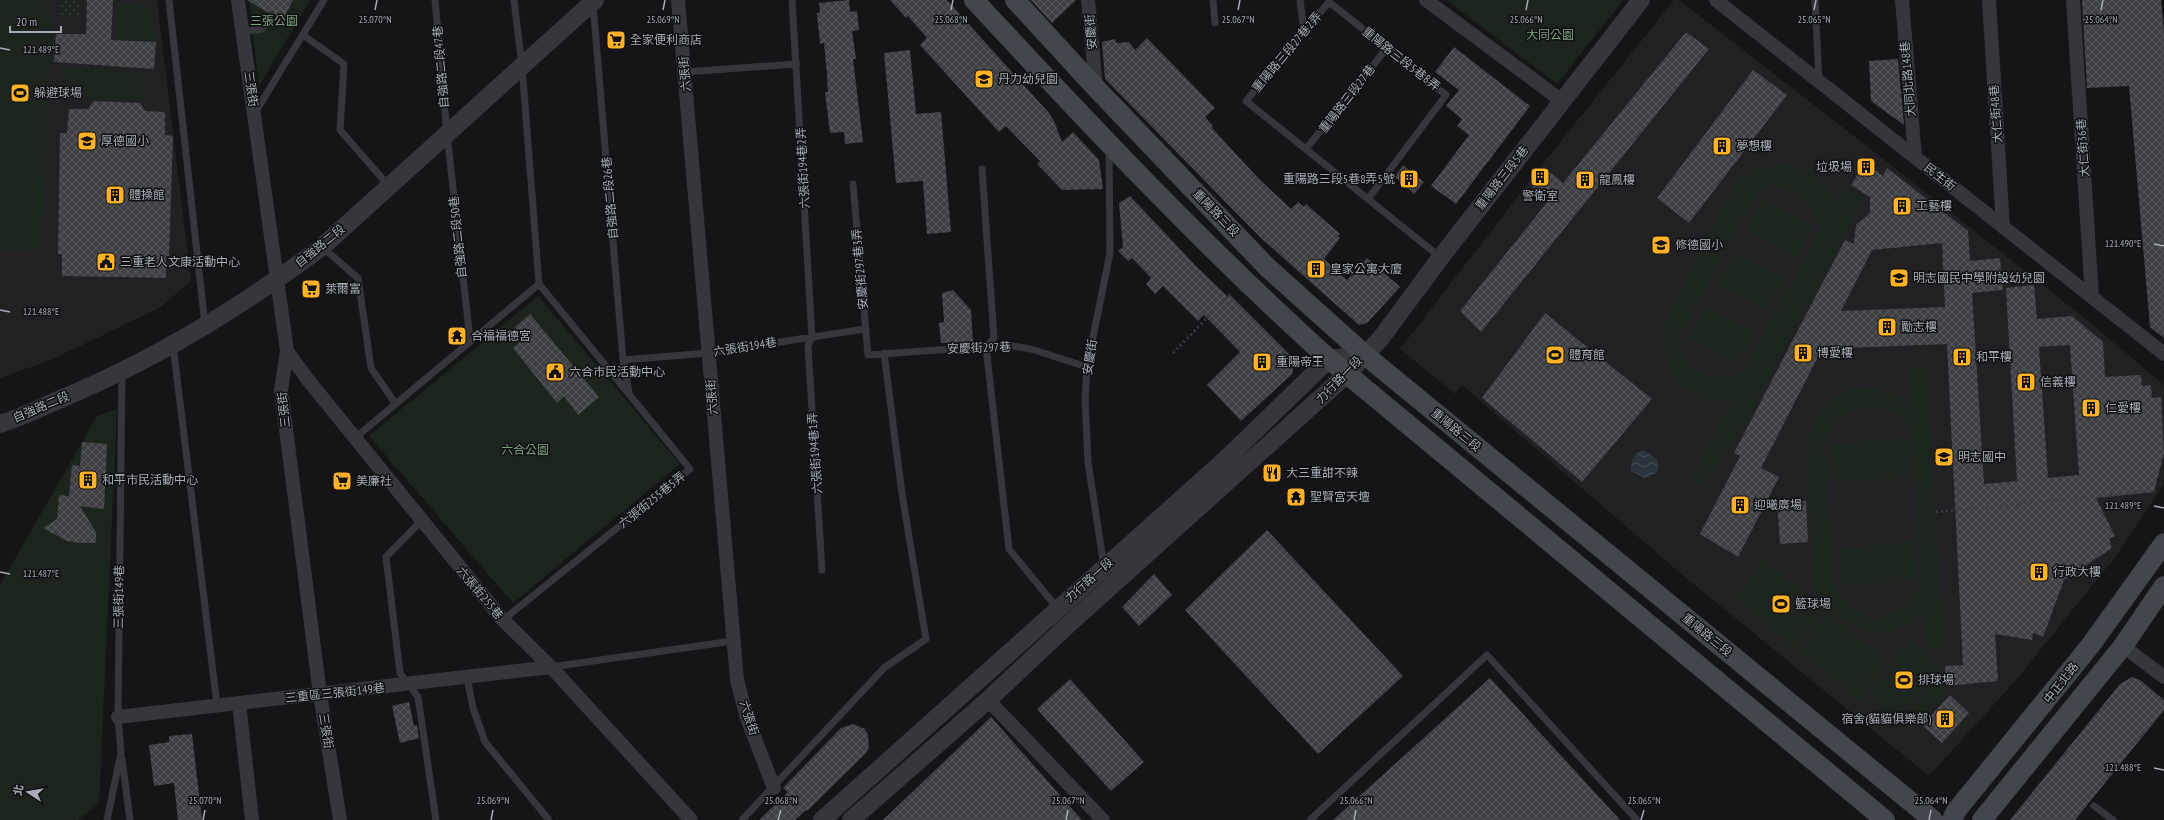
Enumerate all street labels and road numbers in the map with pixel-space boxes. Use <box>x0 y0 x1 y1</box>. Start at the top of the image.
street label: 重陽路三段27巷2弄 <box>1249 8 1325 95</box>
street label: 安慶街 <box>1081 13 1100 51</box>
street label: 重陽路三段5巷8弄 <box>1359 24 1443 94</box>
street label: 自強路二段47巷 <box>429 25 452 109</box>
street label: 大同北路148巷 <box>1897 40 1918 118</box>
street label: 六張街 <box>675 55 694 93</box>
street label: 重陽路三段27巷 <box>1315 61 1378 136</box>
street label: 三張街 <box>242 70 261 108</box>
street label: 大仁街48巷 <box>1986 84 2005 144</box>
street label: 大仁街36巷 <box>2073 118 2092 178</box>
street label: 六張街194巷2弄 <box>793 127 812 209</box>
street label: 重陽路三段5巷 <box>1472 143 1531 213</box>
street label: 自強路二段26巷 <box>598 156 621 240</box>
street label: 民生街 <box>1922 160 1959 194</box>
street label: 重陽路三段 <box>1190 186 1243 239</box>
street label: 自強路二段50巷 <box>446 195 469 279</box>
street label: 自強路二段 <box>292 221 348 270</box>
street label: 安慶街297巷3弄 <box>848 228 871 310</box>
street label: 六張街194巷 <box>712 334 778 359</box>
street label: 安慶街 <box>1079 338 1100 376</box>
street label: 安慶街297巷 <box>947 339 1011 356</box>
street label: 力行路一段 <box>1312 353 1365 406</box>
street label: 六張街 <box>702 378 721 416</box>
street label: 自強路二段 <box>10 388 71 425</box>
street label: 三張街 <box>274 391 293 429</box>
street label: 重陽路三段 <box>1428 405 1484 454</box>
street label: 六張街194巷1弄 <box>804 412 825 494</box>
street label: 六張街255巷5弄 <box>615 468 688 531</box>
street label: 力行路一段 <box>1061 554 1116 605</box>
street label: 六張街255巷 <box>454 563 507 622</box>
street label: 三張街149巷 <box>110 565 127 629</box>
street label: 重陽路三段 <box>1679 610 1735 659</box>
street label: 中正北路 <box>2040 659 2081 706</box>
street label: 三重區三張街149巷 <box>284 680 386 705</box>
street label: 六張街 <box>737 698 762 737</box>
street label: 三張街 <box>316 712 337 750</box>

